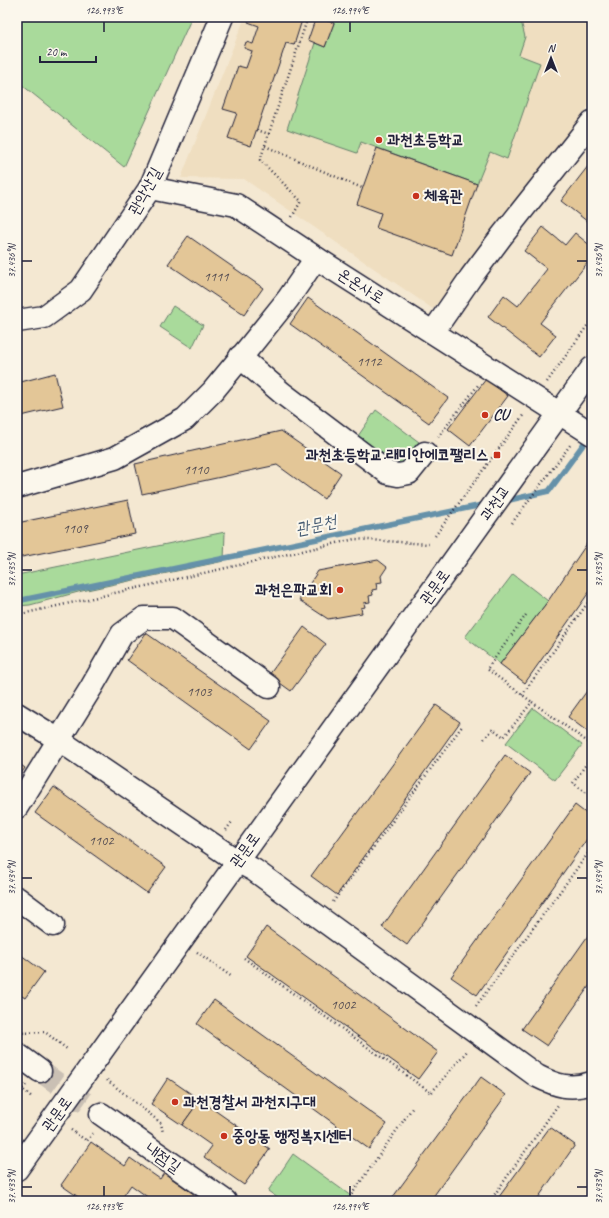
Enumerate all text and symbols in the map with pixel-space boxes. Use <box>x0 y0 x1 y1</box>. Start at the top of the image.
text: 126.993°E <box>85 4 124 17</box>
text: 126.994°E <box>331 4 370 17</box>
scale bar <box>40 38 96 64</box>
north arrow <box>531 38 571 78</box>
text: N <box>548 41 557 55</box>
text: 20 m <box>46 44 68 60</box>
place label: 과천초등학교 <box>387 130 464 150</box>
marker: 과천초등학교 <box>374 135 384 145</box>
street label: 관악산길 <box>124 164 166 218</box>
place label: 체육관 <box>424 186 463 206</box>
marker: 체육관 <box>411 191 421 201</box>
text: 37.436°N <box>5 242 18 278</box>
text: 37.436°N <box>592 242 605 278</box>
street label: 온온사로 <box>334 264 388 308</box>
house number: 1111 <box>203 268 229 285</box>
house number: 1112 <box>356 353 383 370</box>
place label: CU <box>493 405 511 425</box>
marker: CU <box>480 410 490 420</box>
place label: 과천초등학교.래미안에코팰리스 <box>306 445 489 465</box>
marker: 과천초등학교.래미안에코팰리스 <box>492 450 502 460</box>
house number: 1110 <box>183 461 210 478</box>
street label: 과천교 <box>476 481 514 525</box>
water label: 관문천 <box>294 510 341 540</box>
house number: 1109 <box>62 520 89 537</box>
text: 37.435°N <box>5 551 18 587</box>
text: 37.435°N <box>592 551 605 587</box>
street label: 관문로 <box>416 565 454 609</box>
place label: 과천은파교회 <box>255 580 332 600</box>
marker: 과천은파교회 <box>335 585 345 595</box>
house number: 1103 <box>186 683 213 700</box>
street label: 관문로 <box>226 828 264 872</box>
house number: 1102 <box>88 832 115 849</box>
text: 37.434°N <box>5 859 18 895</box>
text: 37.434°N <box>592 859 605 895</box>
house number: 1002 <box>330 996 357 1013</box>
street label: 관문로 <box>38 1092 76 1136</box>
place label: 과천경찰서 과천지구대 <box>183 1092 316 1112</box>
marker: 과천경찰서 과천지구대 <box>170 1097 180 1107</box>
place label: 중앙동 행정복지센터 <box>232 1126 352 1146</box>
marker: 중앙동 행정복지센터 <box>219 1131 229 1141</box>
street label: 내점길 <box>141 1139 185 1177</box>
text: 37.433°N <box>5 1168 18 1204</box>
text: 37.433°N <box>592 1168 605 1204</box>
text: 126.993°E <box>85 1200 124 1213</box>
text: 126.994°E <box>331 1200 370 1213</box>

